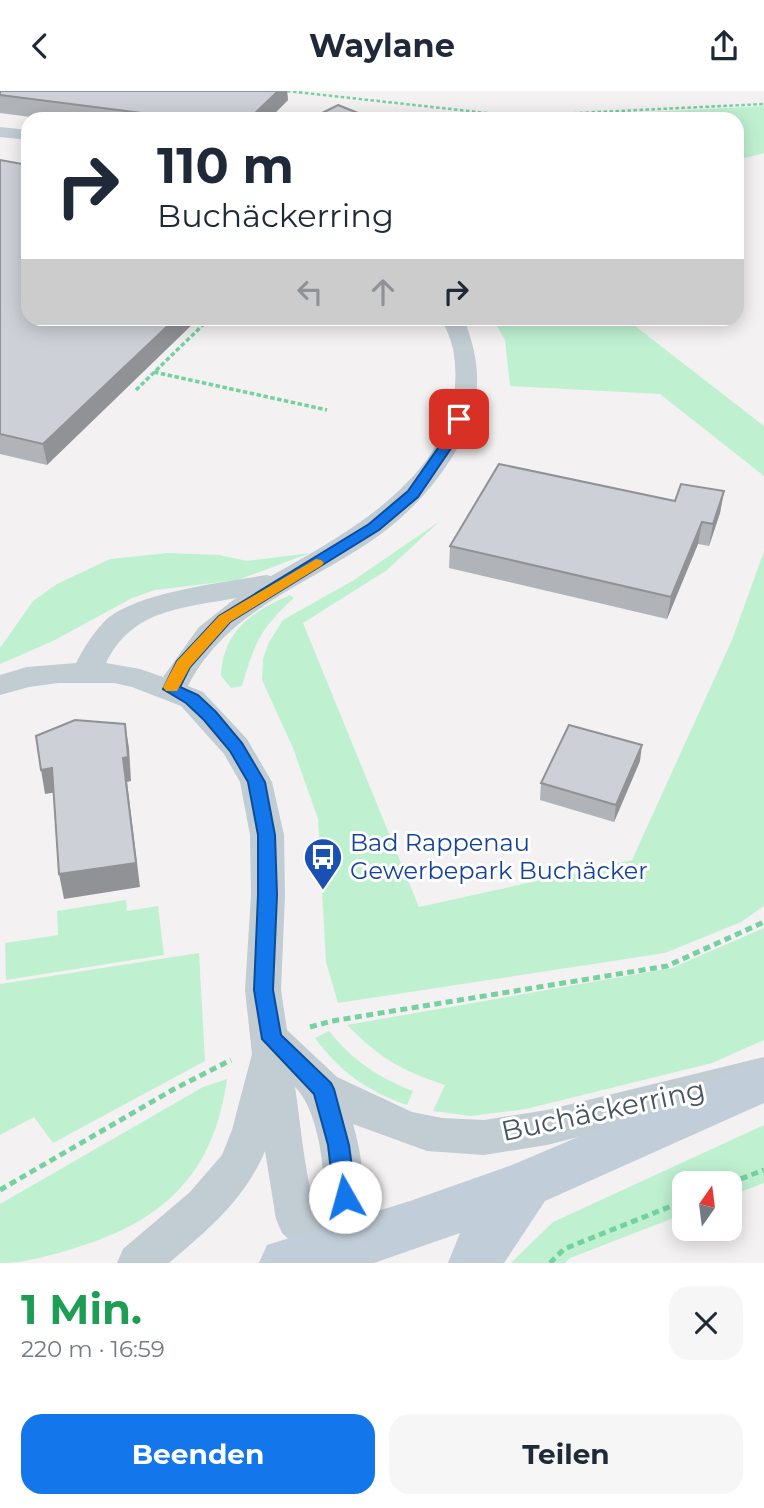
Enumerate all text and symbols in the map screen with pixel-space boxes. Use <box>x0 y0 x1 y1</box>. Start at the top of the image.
text: Waylane <box>309 26 455 65</box>
icon: back <box>21 27 59 65</box>
icon: share <box>705 27 743 65</box>
text: 110 m <box>157 136 294 195</box>
icon: right <box>42 140 133 231</box>
text: Buchäckerring <box>157 196 394 235</box>
icon: left <box>291 273 329 311</box>
icon: ahead <box>364 273 402 311</box>
icon: right <box>437 273 475 311</box>
pin <box>429 389 489 449</box>
icon: arrive <box>440 400 478 438</box>
place label: Bad Rappenau Gewerbepark Buchäcker <box>350 828 648 885</box>
bus stop icon: Bad Rappenau Gewerbepark Buchäcker <box>302 836 344 891</box>
street label: Buchäckerring <box>498 1072 708 1148</box>
position arrow <box>308 1160 382 1234</box>
north arrow <box>672 1171 742 1241</box>
map controls <box>672 1171 742 1241</box>
text: 1 Min. <box>21 1283 142 1335</box>
button: close <box>669 1286 743 1360</box>
text: 220 m · 16:59 <box>21 1335 165 1363</box>
button: Beenden <box>21 1414 375 1494</box>
button: Teilen <box>389 1414 743 1494</box>

